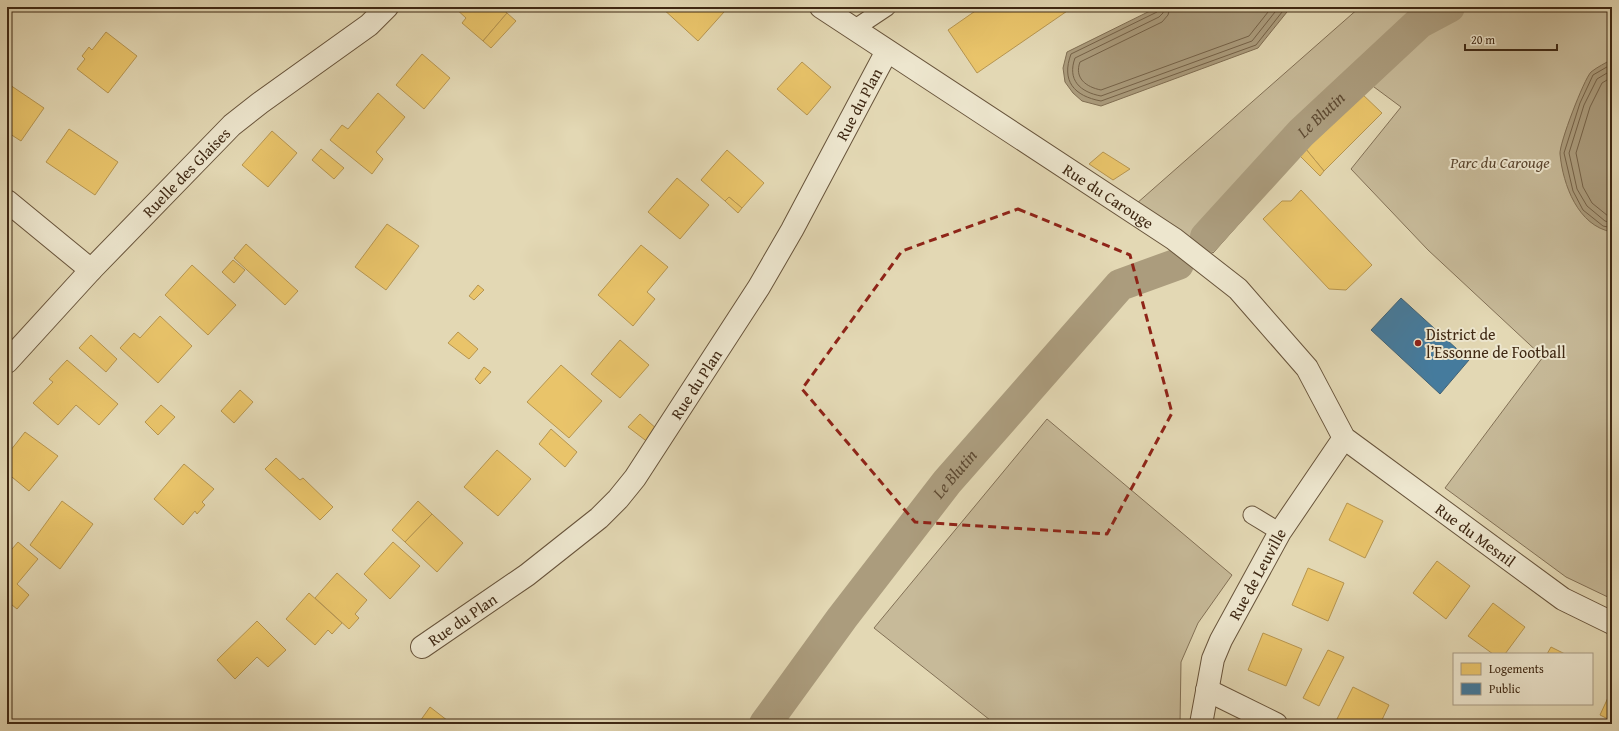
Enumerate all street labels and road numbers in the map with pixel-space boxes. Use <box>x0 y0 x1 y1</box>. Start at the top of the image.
street label: Rue du Plan <box>830 64 888 145</box>
street label: Ruelle des Glaises <box>137 122 236 223</box>
street label: Rue du Carouge <box>1058 157 1159 235</box>
street label: Rue du Plan <box>664 344 728 424</box>
street label: Rue du Mesnil <box>1430 497 1521 573</box>
street label: Rue de Leuville <box>1222 524 1292 624</box>
street label: Rue du Plan <box>423 587 502 652</box>

